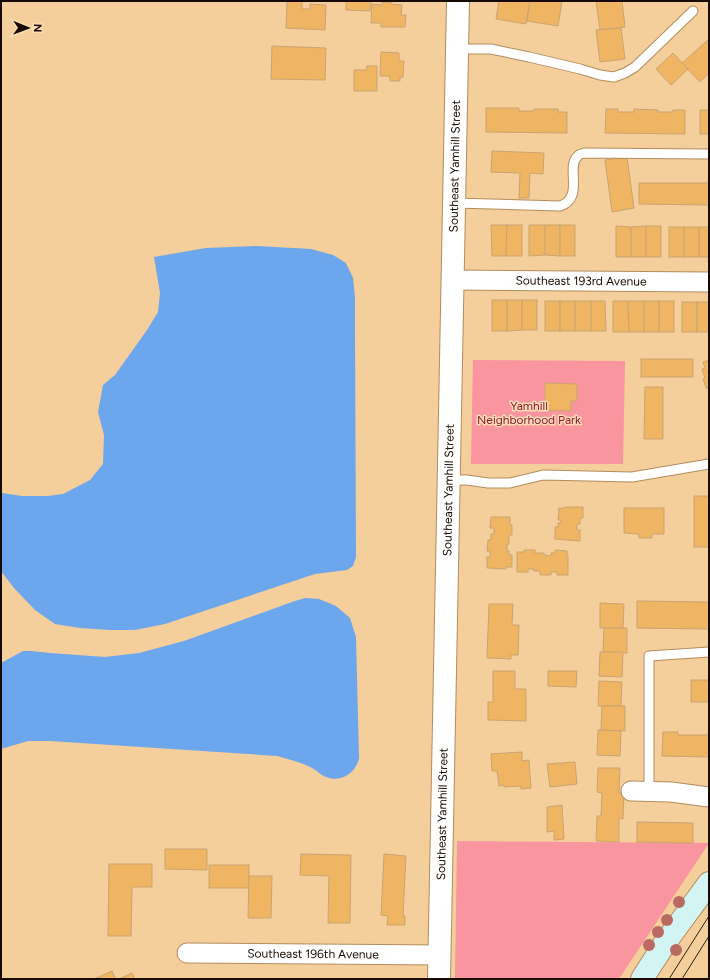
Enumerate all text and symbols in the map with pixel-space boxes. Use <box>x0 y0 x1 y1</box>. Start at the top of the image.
north arrow <box>8 8 48 48</box>
text: N <box>31 24 44 33</box>
street label: Southeast Yamhill Street <box>447 99 463 232</box>
street label: Southeast 193rd Avenue <box>515 273 647 289</box>
park label: Yamhill Neighborhood Park <box>477 399 581 427</box>
street label: Southeast Yamhill Street <box>440 423 457 556</box>
street label: Southeast Yamhill Street <box>434 747 450 880</box>
street label: Southeast 196th Avenue <box>247 946 379 962</box>

